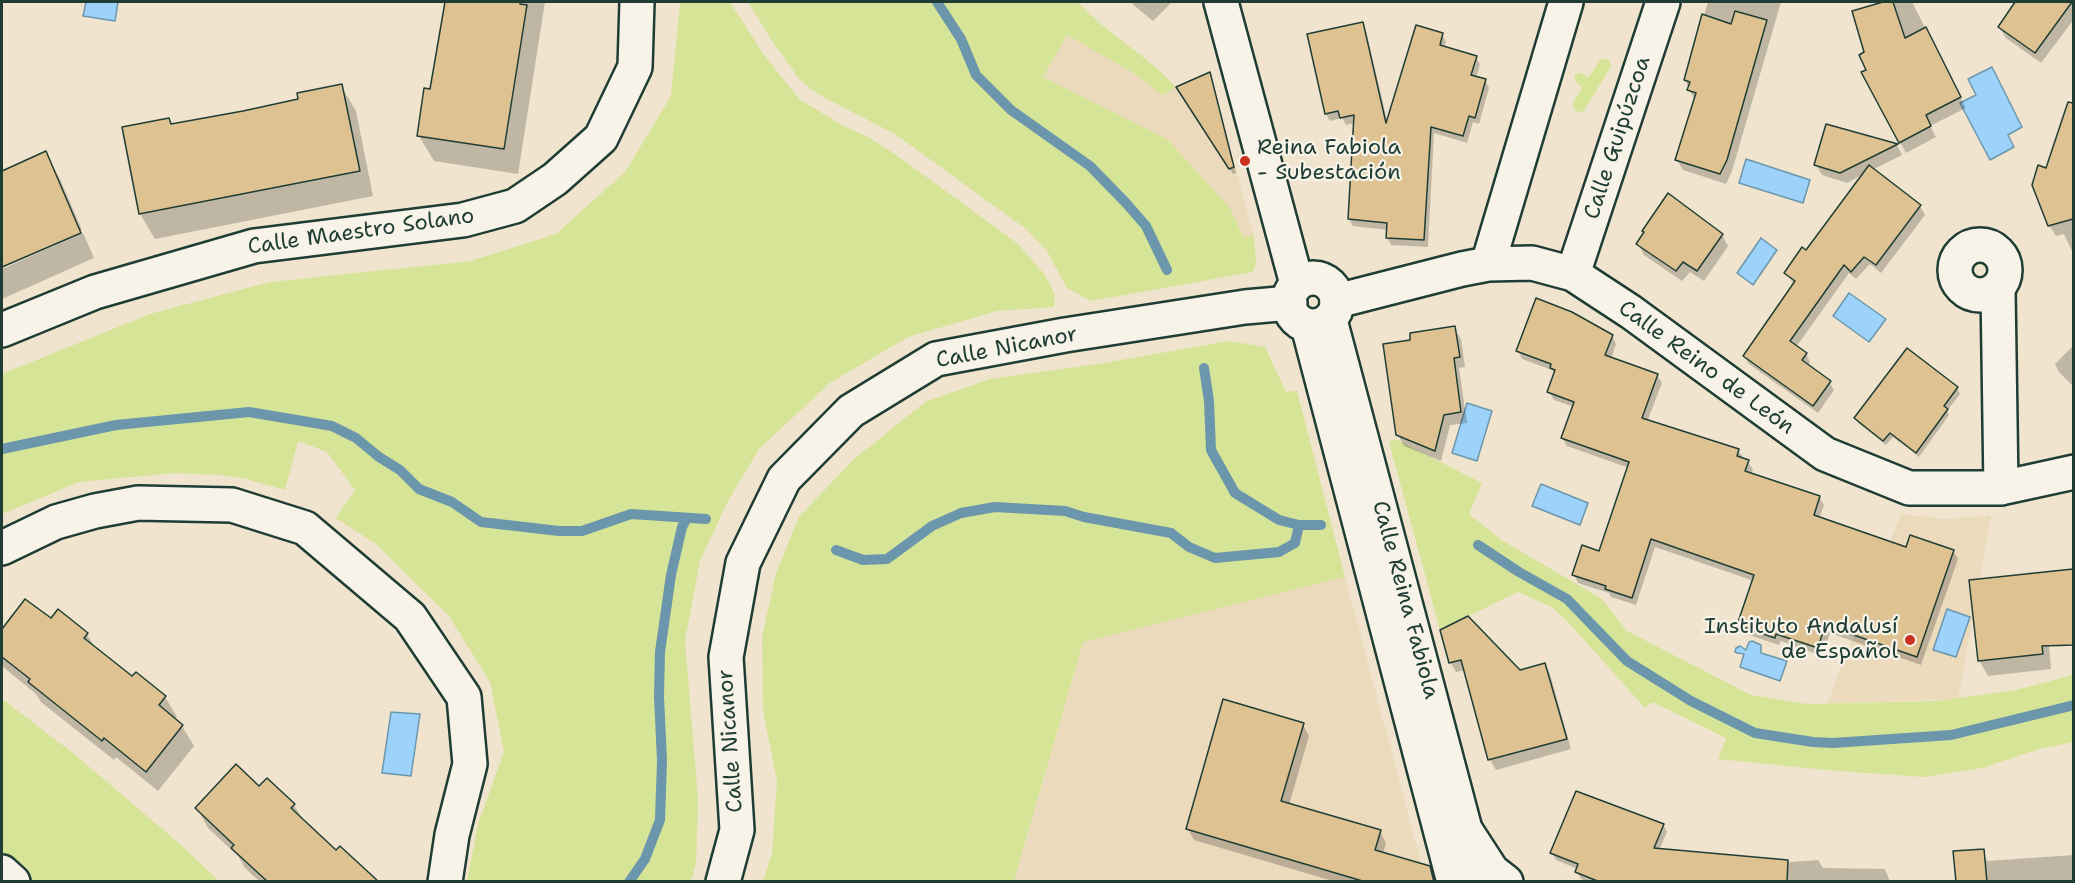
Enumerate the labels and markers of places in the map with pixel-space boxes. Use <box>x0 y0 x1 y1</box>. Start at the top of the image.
place label: Reina Fabiola - Subestación <box>1257 135 1401 186</box>
marker: Reina Fabiola - Subestación <box>1238 154 1252 168</box>
place label: Instituto Andalusí de Español <box>1704 614 1898 666</box>
marker: Instituto Andalusí de Español <box>1903 633 1917 647</box>

